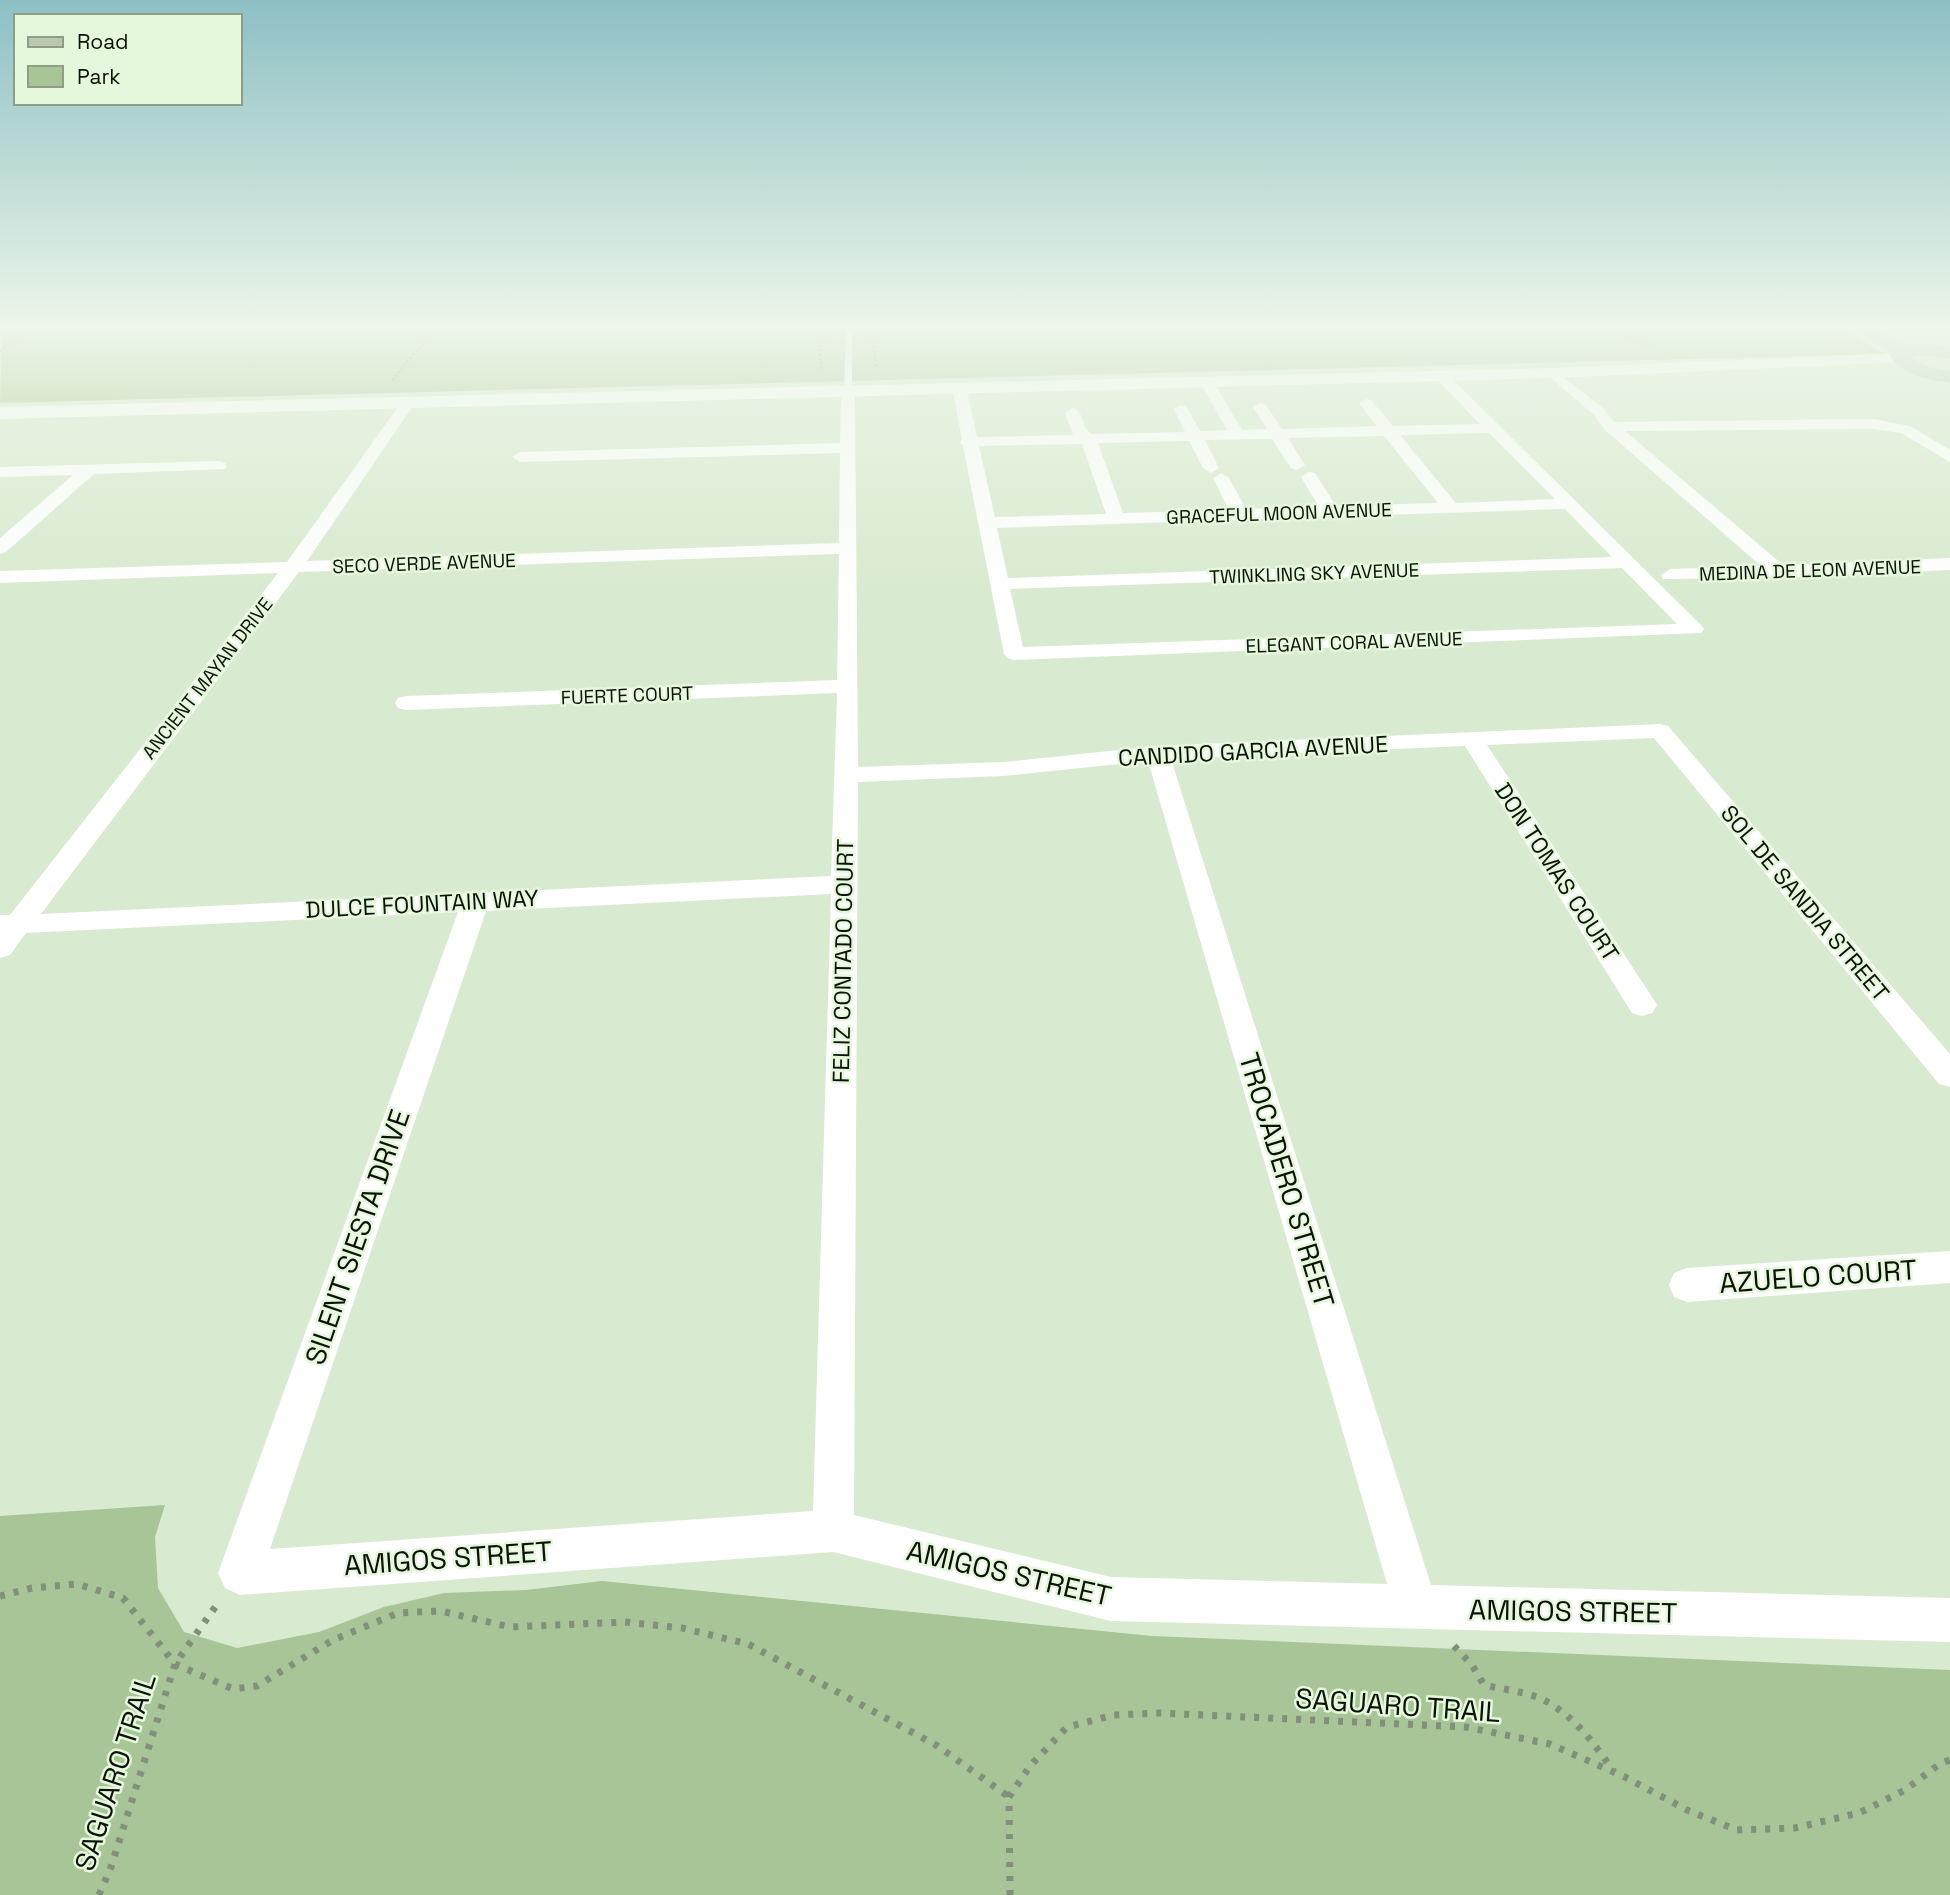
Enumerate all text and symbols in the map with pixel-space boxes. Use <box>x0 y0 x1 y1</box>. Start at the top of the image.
legend <box>14 14 242 105</box>
text: Road <box>77 28 129 55</box>
text: Park <box>77 63 121 90</box>
street label: GRACEFUL MOON AVENUE <box>1166 497 1392 530</box>
street label: SECO VERDE AVENUE <box>332 548 516 579</box>
street label: MEDINA DE LEON AVENUE <box>1699 554 1921 587</box>
street label: TWINKLING SKY AVENUE <box>1208 557 1420 590</box>
street label: ANCIENT MAYAN DRIVE <box>136 592 278 764</box>
street label: ELEGANT CORAL AVENUE <box>1245 626 1463 659</box>
street label: FUERTE COURT <box>560 681 694 710</box>
street label: CANDIDO GARCIA AVENUE <box>1117 729 1389 773</box>
street label: DON TOMAS COURT <box>1488 777 1626 967</box>
street label: SOL DE SANDIA STREET <box>1714 799 1896 1007</box>
street label: FELIZ CONTADO COURT <box>826 839 860 1083</box>
street label: DULCE FOUNTAIN WAY <box>305 883 539 925</box>
street label: TROCADERO STREET <box>1231 1048 1343 1312</box>
street label: SILENT SIESTA DRIVE <box>296 1105 418 1369</box>
street label: AZUELO COURT <box>1718 1251 1918 1301</box>
street label: AMIGOS STREET <box>903 1532 1115 1614</box>
street label: AMIGOS STREET <box>343 1533 553 1583</box>
street label: AMIGOS STREET <box>1468 1591 1678 1631</box>
street label: SAGUARO TRAIL <box>66 1669 164 1875</box>
street label: SAGUARO TRAIL <box>1294 1680 1502 1730</box>

